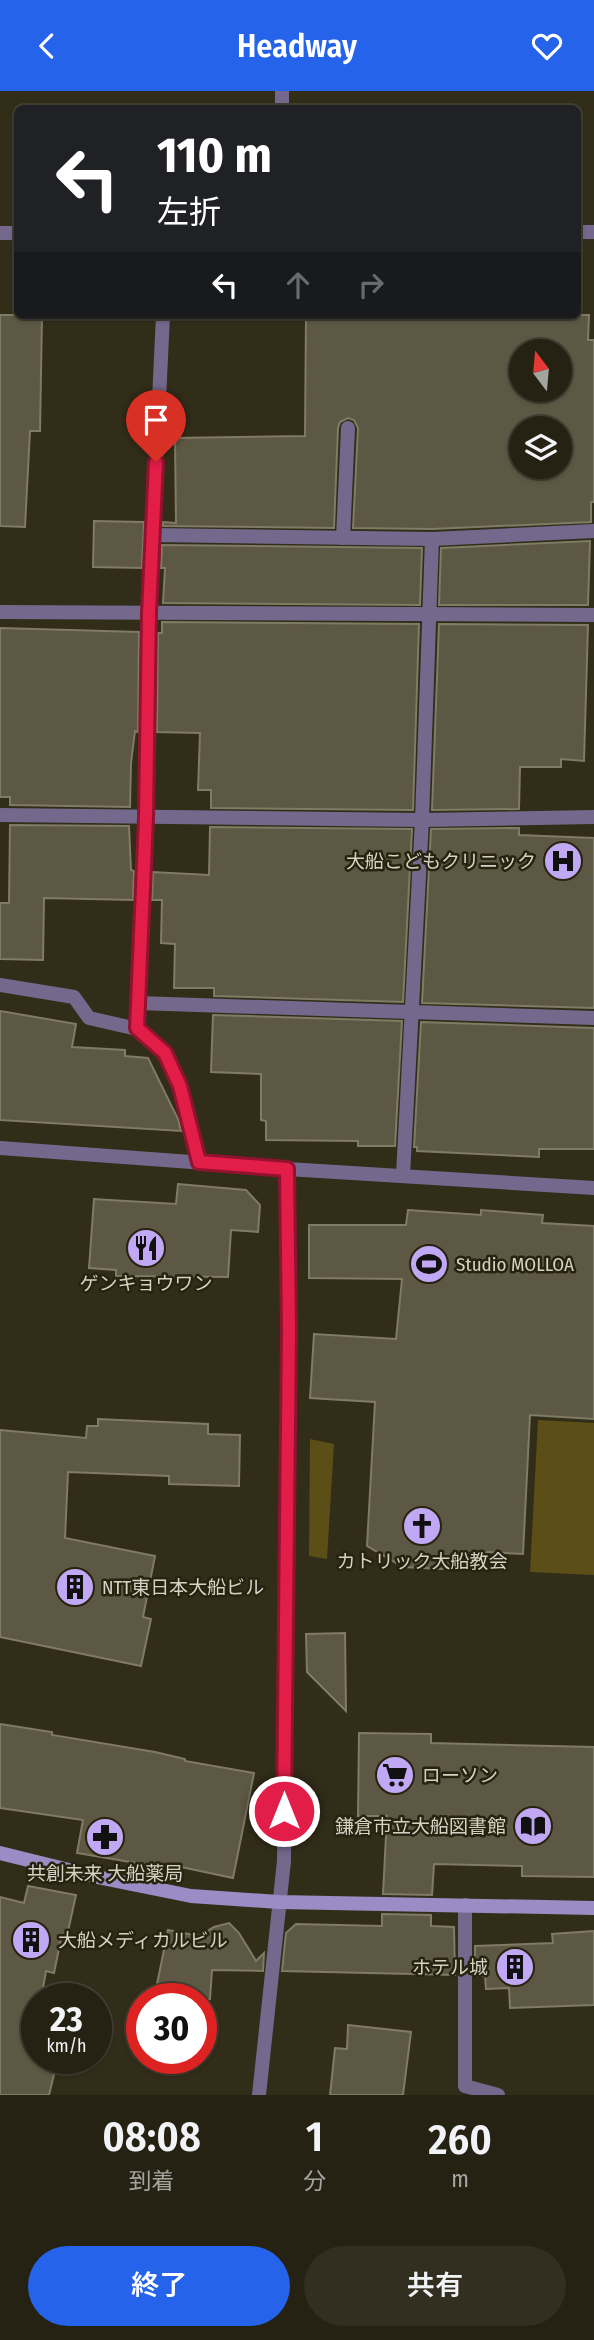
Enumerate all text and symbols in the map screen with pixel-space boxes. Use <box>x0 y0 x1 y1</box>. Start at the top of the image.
icon: back <box>28 27 66 65</box>
text: Headway <box>237 27 357 65</box>
icon: heart <box>528 27 566 65</box>
text: 110 m <box>157 126 272 185</box>
icon: left <box>42 133 133 224</box>
text: 左折 <box>157 193 221 231</box>
icon: left <box>206 266 244 304</box>
icon: ahead <box>279 266 317 304</box>
icon: right <box>352 266 390 304</box>
north arrow <box>509 339 572 403</box>
map controls <box>509 339 572 479</box>
pin <box>126 390 186 462</box>
icon: arrive <box>137 401 175 439</box>
button: layers <box>509 416 572 479</box>
hospital icon: 大船こどもクリニック <box>542 840 584 882</box>
place label: 大船こどもクリニック <box>346 850 536 873</box>
restaurant icon: ゲンキョウワン <box>125 1227 167 1269</box>
sports icon: Studio MOLLOA <box>408 1243 450 1285</box>
place label: Studio MOLLOA <box>456 1253 574 1276</box>
place label: ゲンキョウワン <box>79 1272 213 1295</box>
church icon: カトリック大船教会 <box>401 1505 443 1547</box>
place label: カトリック大船教会 <box>336 1550 508 1573</box>
building icon: NTT東日本大船ビル <box>54 1566 96 1608</box>
place label: NTT東日本大船ビル <box>102 1576 264 1599</box>
supermarket icon: ローソン <box>374 1754 416 1796</box>
place label: ローソン <box>422 1764 498 1787</box>
position arrow <box>247 1774 321 1848</box>
library icon: 鎌倉市立大船図書館 <box>512 1805 554 1847</box>
place label: 鎌倉市立大船図書館 <box>335 1815 506 1838</box>
pharmacy icon: 共創未来 大船薬局 <box>84 1816 126 1858</box>
place label: 共創未来 大船薬局 <box>27 1862 183 1885</box>
building icon: 大船メディカルビル <box>10 1919 52 1961</box>
place label: 大船メディカルビル <box>58 1929 228 1952</box>
building icon: ホテル城 <box>494 1946 536 1988</box>
place label: ホテル城 <box>412 1956 488 1979</box>
speed limit sign: 30 <box>126 1983 217 2074</box>
text: 23 <box>50 1998 83 2040</box>
text: km/h <box>46 2035 87 2057</box>
text: 08:08 <box>102 2112 201 2162</box>
text: 1 <box>306 2112 323 2162</box>
text: 260 <box>428 2115 492 2165</box>
text: m <box>451 2165 469 2193</box>
text: 到着 <box>129 2167 175 2195</box>
text: 分 <box>303 2167 326 2195</box>
button: 終了 <box>28 2246 290 2326</box>
button: 共有 <box>304 2246 566 2326</box>

